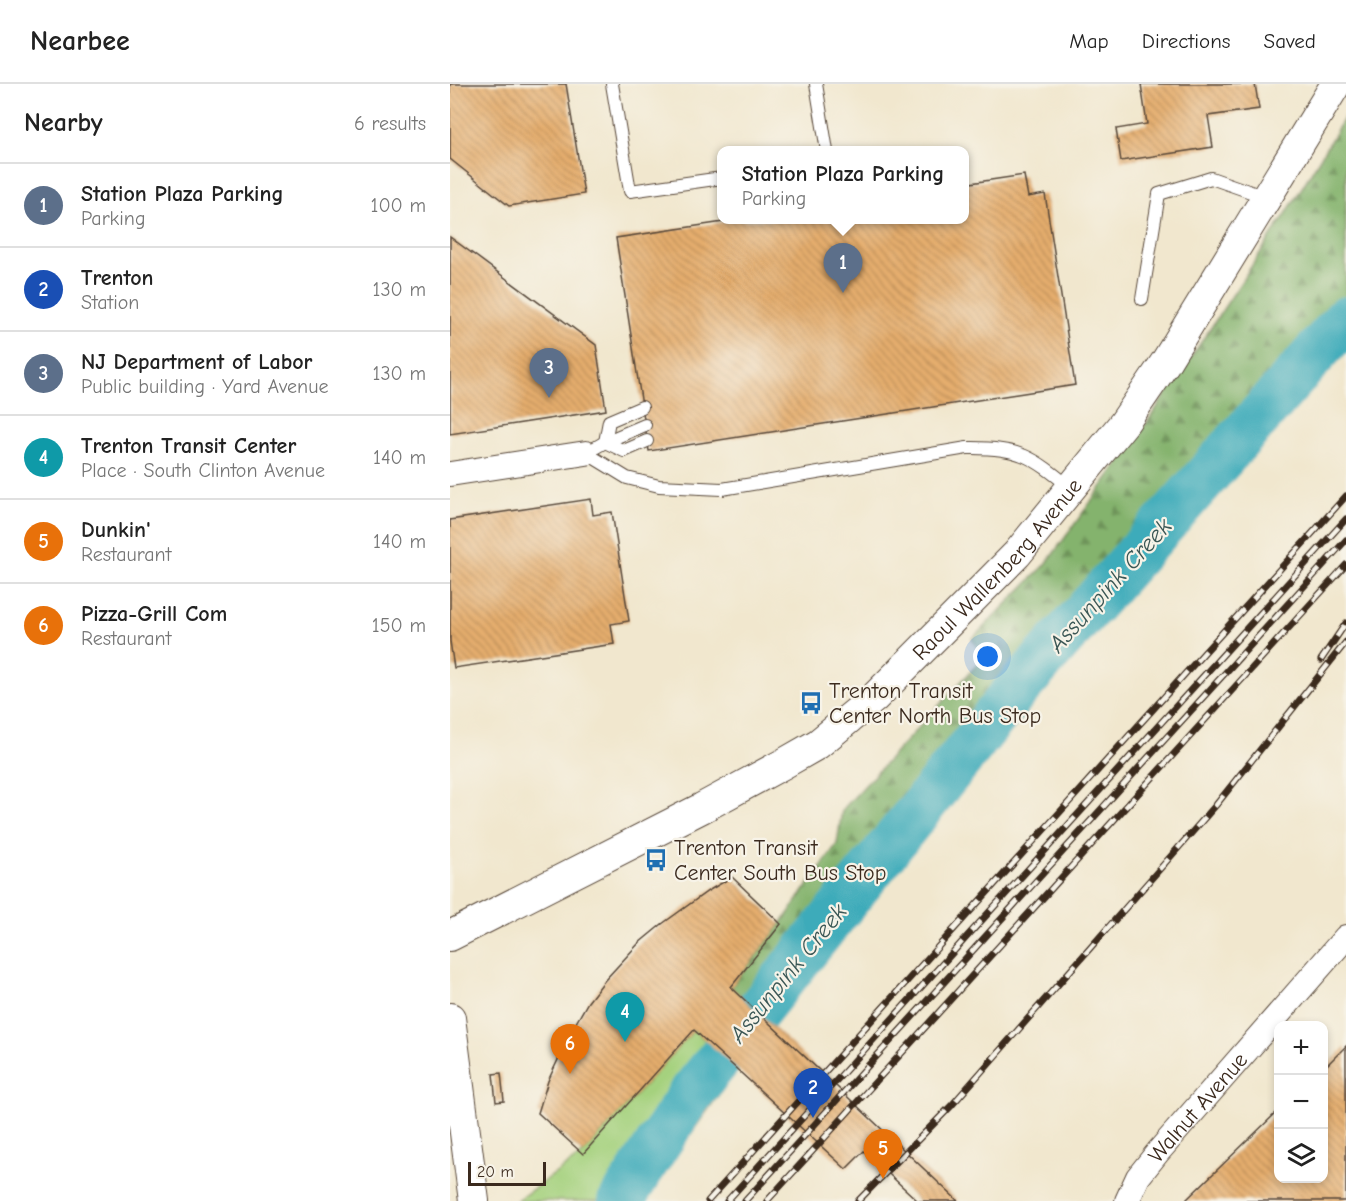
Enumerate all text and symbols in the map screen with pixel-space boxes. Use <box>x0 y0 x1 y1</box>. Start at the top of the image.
text: Nearbee <box>30 25 130 57</box>
text: Map <box>1069 29 1109 53</box>
text: Directions <box>1142 29 1231 53</box>
text: Saved <box>1264 29 1316 53</box>
text: Nearby <box>24 108 103 138</box>
text: 6 results <box>354 112 426 135</box>
popup <box>717 146 969 224</box>
text: Station Plaza Parking <box>742 161 944 187</box>
text: Station Plaza Parking <box>81 181 283 207</box>
text: Parking <box>742 187 806 210</box>
text: 1 <box>40 194 47 217</box>
text: 100 m <box>371 194 426 217</box>
text: Parking <box>81 207 146 230</box>
pin: 1 <box>824 244 862 293</box>
text: Trenton <box>81 265 154 291</box>
text: 2 <box>39 278 48 301</box>
text: 130 m <box>373 278 426 301</box>
text: Station <box>81 291 139 314</box>
pin: 3 <box>530 348 568 398</box>
text: NJ Department of Labor <box>81 349 313 375</box>
text: 3 <box>39 362 48 385</box>
text: 130 m <box>373 362 426 385</box>
text: Public building · Yard Avenue <box>81 375 328 398</box>
text: Trenton Transit Center <box>81 433 296 459</box>
text: 4 <box>39 446 48 469</box>
text: 140 m <box>373 446 426 469</box>
text: Place · South Clinton Avenue <box>81 459 325 482</box>
street label: Raoul Wallenberg Avenue <box>907 473 1088 666</box>
water label: Assunpink Creek <box>1042 512 1178 658</box>
text: Dunkin' <box>81 517 151 543</box>
text: 5 <box>38 530 49 553</box>
text: 140 m <box>373 530 426 553</box>
text: Restaurant <box>81 543 171 566</box>
text: Pizza-Grill Com <box>81 601 227 627</box>
text: 6 <box>38 614 49 637</box>
text: 150 m <box>372 614 426 637</box>
text: Restaurant <box>81 627 171 650</box>
your location <box>973 642 1002 671</box>
place label: Trenton Transit Center North Bus Stop <box>829 678 1041 729</box>
bus stop icon: Trenton Transit Center North Bus Stop <box>798 690 824 716</box>
place label: Trenton Transit Center South Bus Stop <box>674 835 886 886</box>
bus stop icon: Trenton Transit Center South Bus Stop <box>643 847 669 873</box>
water label: Assunpink Creek <box>723 898 853 1049</box>
pin: 4 <box>606 992 645 1042</box>
map controls <box>1274 1021 1328 1183</box>
button: + <box>1274 1021 1328 1075</box>
pin: 6 <box>550 1024 590 1074</box>
street label: Walnut Avenue <box>1143 1047 1253 1168</box>
pin: 2 <box>794 1068 832 1118</box>
button: − <box>1274 1075 1328 1129</box>
button: layers <box>1274 1129 1328 1183</box>
pin: 5 <box>864 1130 902 1179</box>
scale bar <box>468 1159 546 1186</box>
text: 20 m <box>477 1163 514 1181</box>

